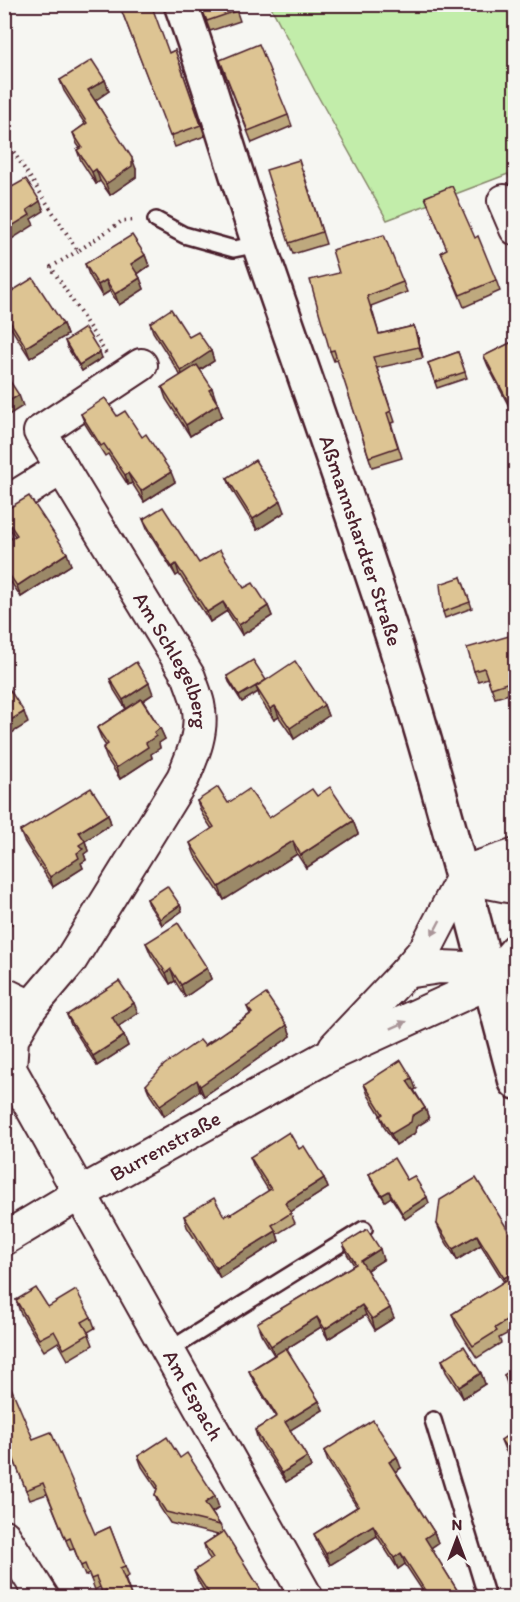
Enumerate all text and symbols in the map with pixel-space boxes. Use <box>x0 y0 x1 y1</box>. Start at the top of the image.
street label: Aßmannshardter Straße <box>314 432 408 649</box>
street label: Am Schlegelberg <box>128 587 213 730</box>
one-way arrow <box>431 920 441 937</box>
one-way arrow <box>391 1020 408 1029</box>
street label: Burrenstraße <box>105 1105 225 1186</box>
street label: Am Espach <box>158 1345 229 1445</box>
north arrow <box>427 1509 487 1569</box>
text: N <box>452 1515 462 1534</box>

